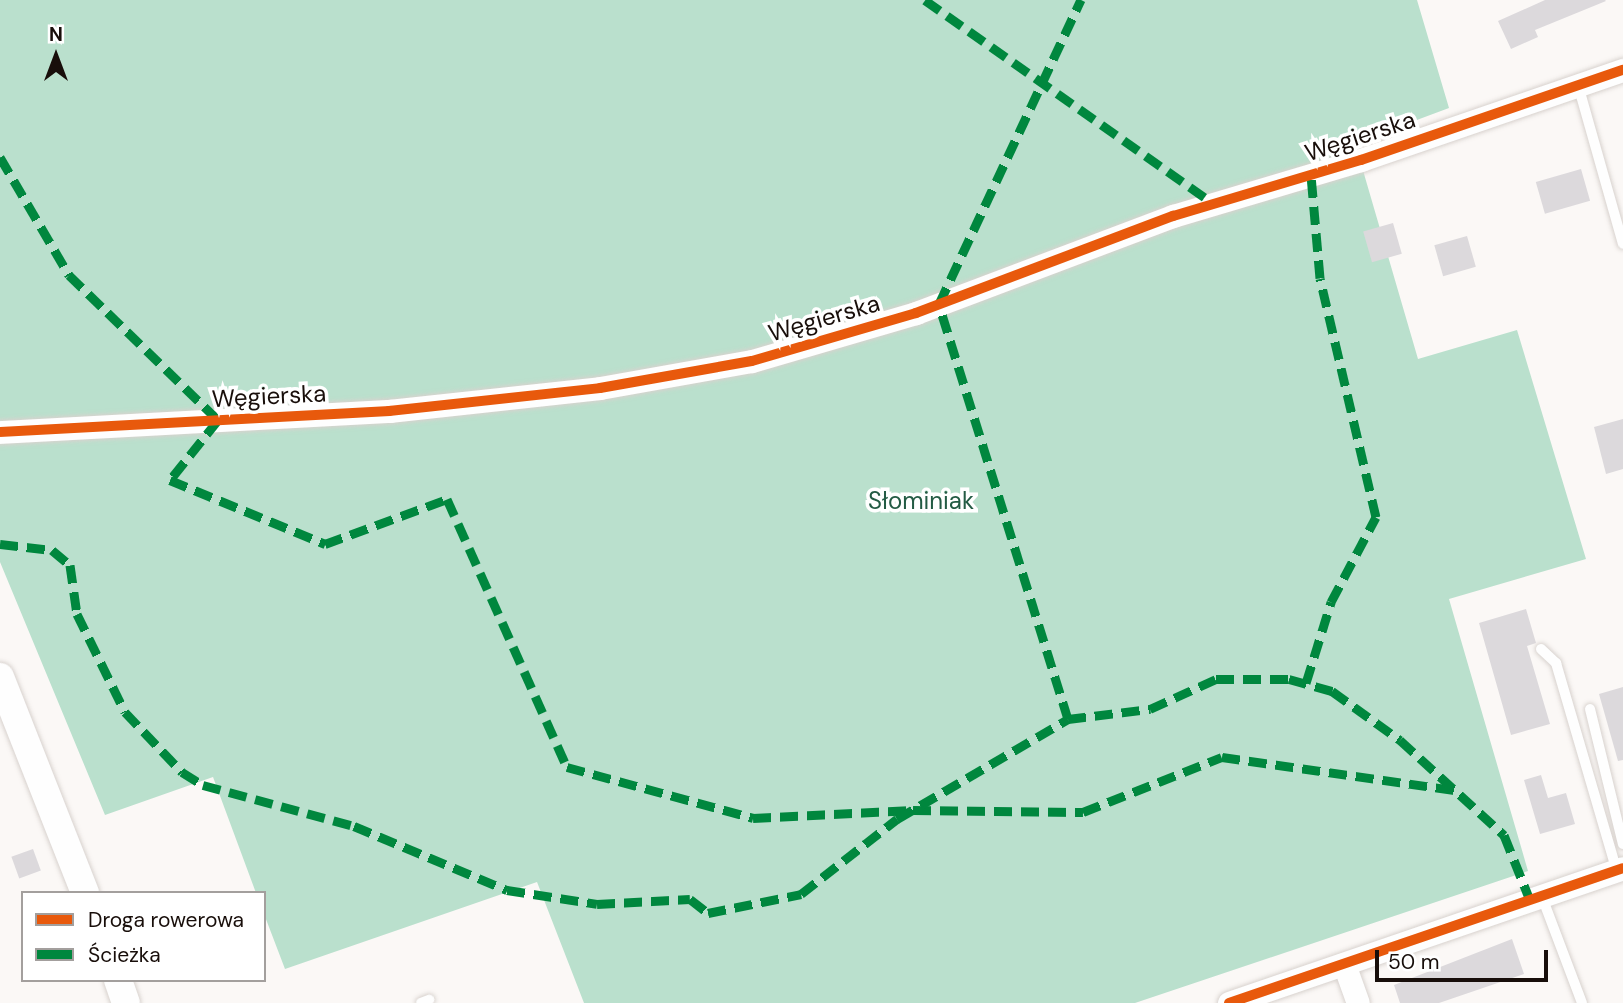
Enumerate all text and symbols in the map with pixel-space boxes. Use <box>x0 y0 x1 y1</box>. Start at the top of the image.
north arrow <box>21 21 91 91</box>
text: N <box>49 22 63 47</box>
street label: Węgierska <box>1301 105 1419 167</box>
street label: Węgierska <box>765 288 883 348</box>
street label: Węgierska <box>211 379 327 413</box>
park label: Słominiak <box>868 487 974 515</box>
legend <box>21 891 266 982</box>
text: Droga rowerowa <box>88 906 244 934</box>
scale bar <box>1378 936 1551 980</box>
text: Ścieżka <box>88 941 161 969</box>
text: 50 m <box>1388 948 1439 976</box>

